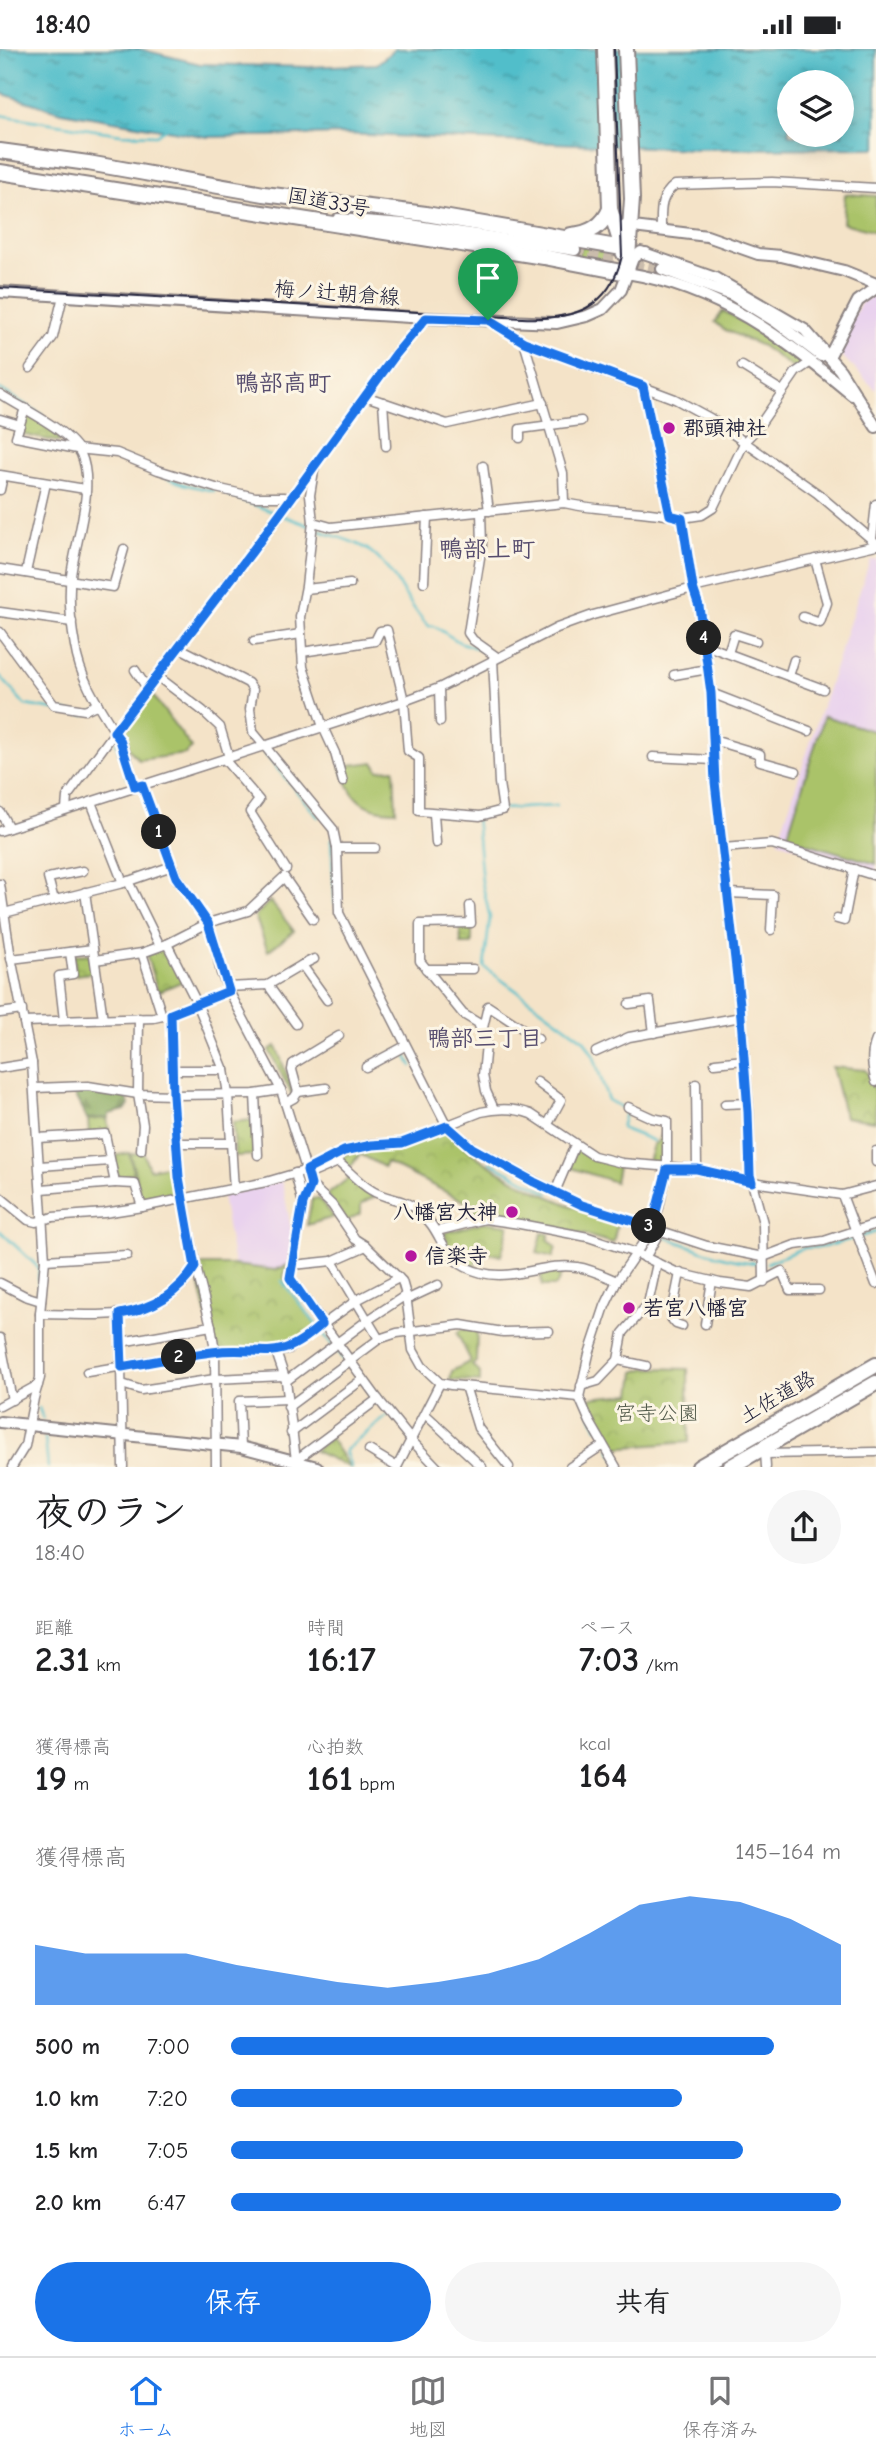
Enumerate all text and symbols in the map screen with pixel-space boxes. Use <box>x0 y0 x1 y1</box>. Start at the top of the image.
text: 18:40 <box>35 10 91 40</box>
map controls <box>777 70 854 147</box>
button: layers <box>777 70 854 147</box>
street label: 国道33号 <box>285 183 373 221</box>
pin <box>458 248 518 320</box>
icon: arrive <box>469 259 507 297</box>
street label: 梅ノ辻朝倉線 <box>273 277 401 309</box>
district label: 鴨部高町 <box>235 369 331 397</box>
place label: 郡頭神社 <box>683 416 767 440</box>
marker: 郡頭神社 <box>661 420 677 436</box>
district label: 鴨部上町 <box>439 535 535 563</box>
pin: 4 <box>686 621 722 655</box>
text: 4 <box>699 626 708 648</box>
pin: 1 <box>142 815 176 849</box>
text: 1 <box>155 820 162 842</box>
district label: 鴨部三丁目 <box>428 1025 543 1052</box>
place label: 八幡宮大神 <box>393 1200 498 1224</box>
marker: 八幡宮大神 <box>504 1204 520 1220</box>
pin: 3 <box>632 1209 666 1243</box>
text: 3 <box>644 1214 653 1236</box>
place label: 信楽寺 <box>425 1244 488 1268</box>
marker: 信楽寺 <box>403 1248 419 1264</box>
place label: 若宮八幡宮 <box>643 1296 748 1320</box>
marker: 若宮八幡宮 <box>621 1300 637 1316</box>
pin: 2 <box>162 1339 196 1375</box>
text: 2 <box>174 1345 183 1367</box>
street label: 土佐道路 <box>735 1366 819 1428</box>
park label: 宮寺公園 <box>615 1401 699 1425</box>
button: share <box>767 1490 841 1564</box>
text: 夜のラン <box>35 1491 187 1535</box>
text: 18:40 <box>35 1539 85 1566</box>
text: 距離 <box>35 1617 73 1639</box>
text: 時間 <box>307 1617 345 1639</box>
text: ペース <box>579 1617 635 1639</box>
text: 2.31 <box>35 1639 90 1680</box>
text: 16:17 <box>307 1639 376 1680</box>
text: 7:03 <box>579 1639 639 1680</box>
text: km <box>90 1654 121 1676</box>
text: /km <box>639 1654 679 1676</box>
text: kcal <box>579 1733 611 1755</box>
text: 獲得標高 <box>35 1736 111 1758</box>
text: 心拍数 <box>307 1736 364 1758</box>
text: 164 <box>579 1755 627 1796</box>
text: 19 <box>35 1758 67 1799</box>
text: 161 <box>307 1758 353 1799</box>
text: m <box>67 1773 89 1795</box>
text: bpm <box>353 1773 395 1795</box>
text: 145–164 m <box>735 1838 841 1865</box>
text: 獲得標高 <box>35 1844 127 1871</box>
text: 500 m <box>35 2033 100 2060</box>
text: 7:00 <box>147 2033 190 2060</box>
text: 1.0 km <box>35 2085 99 2112</box>
text: 7:20 <box>147 2085 188 2112</box>
text: 1.5 km <box>35 2137 98 2164</box>
text: 7:05 <box>147 2137 189 2164</box>
text: 2.0 km <box>35 2189 101 2216</box>
text: 6:47 <box>147 2189 186 2216</box>
button: 保存 <box>35 2262 431 2342</box>
button: 共有 <box>445 2262 841 2342</box>
tab: ホーム <box>118 2372 174 2441</box>
tab: 地図 <box>409 2372 447 2441</box>
tab: 保存済み <box>682 2372 758 2441</box>

